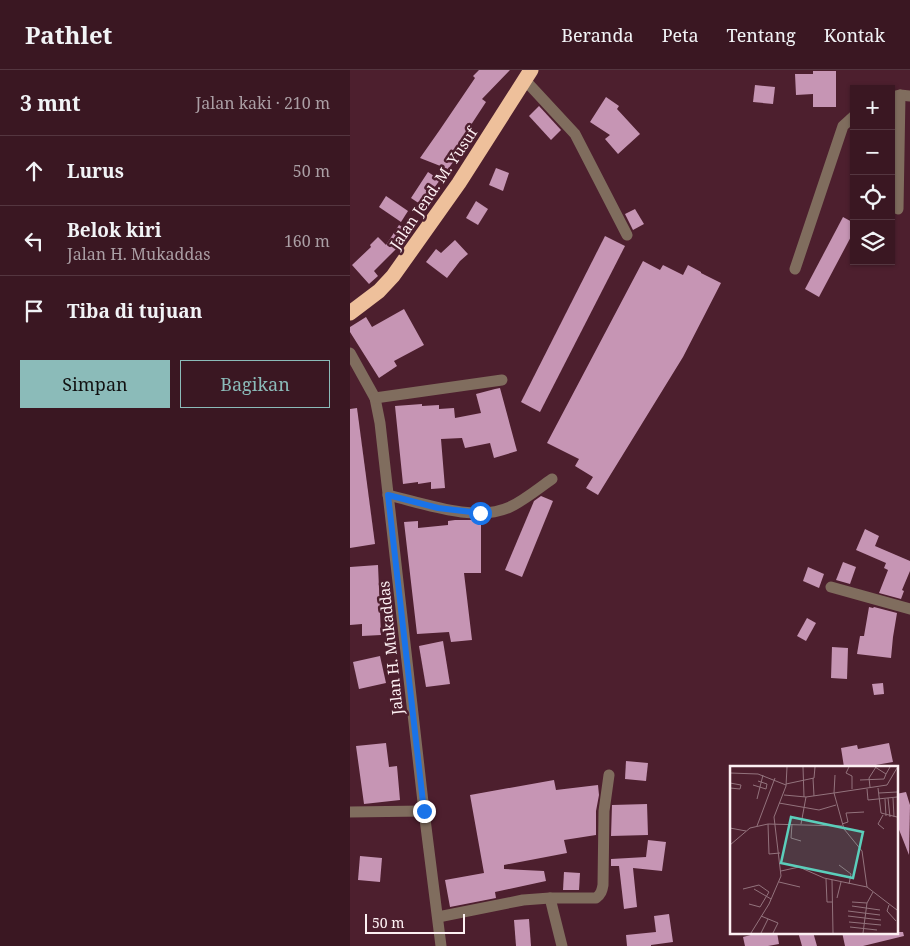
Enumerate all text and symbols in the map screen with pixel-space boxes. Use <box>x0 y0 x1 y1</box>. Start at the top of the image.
text: Pathlet <box>25 18 112 51</box>
text: Beranda <box>561 23 634 47</box>
text: Peta <box>662 23 699 47</box>
text: Tentang <box>727 23 796 47</box>
text: Kontak <box>824 23 885 47</box>
map controls <box>850 85 895 265</box>
button: + <box>850 85 895 130</box>
text: 3 mnt <box>20 89 81 117</box>
text: Jalan kaki · 210 m <box>196 92 330 114</box>
street label: Jalan Jend. M. Yusuf <box>384 122 482 254</box>
button: − <box>850 130 895 175</box>
icon: ahead <box>20 157 48 185</box>
text: Lurus <box>67 158 124 184</box>
text: 50 m <box>293 160 330 182</box>
button: locate <box>850 175 895 220</box>
text: Belok kiri <box>67 217 161 243</box>
button: layers <box>850 220 895 265</box>
icon: left <box>20 227 48 255</box>
text: 160 m <box>284 230 330 252</box>
text: Jalan H. Mukaddas <box>67 243 210 265</box>
icon: arrive <box>20 297 48 325</box>
text: Tiba di tujuan <box>67 298 202 324</box>
button: Simpan <box>20 360 170 408</box>
button: Bagikan <box>180 360 330 408</box>
route start <box>469 502 492 525</box>
street label: Jalan H. Mukaddas <box>373 580 407 717</box>
inset map <box>730 766 898 934</box>
route end <box>413 800 436 823</box>
scale bar <box>365 911 465 934</box>
text: 50 m <box>372 913 405 932</box>

